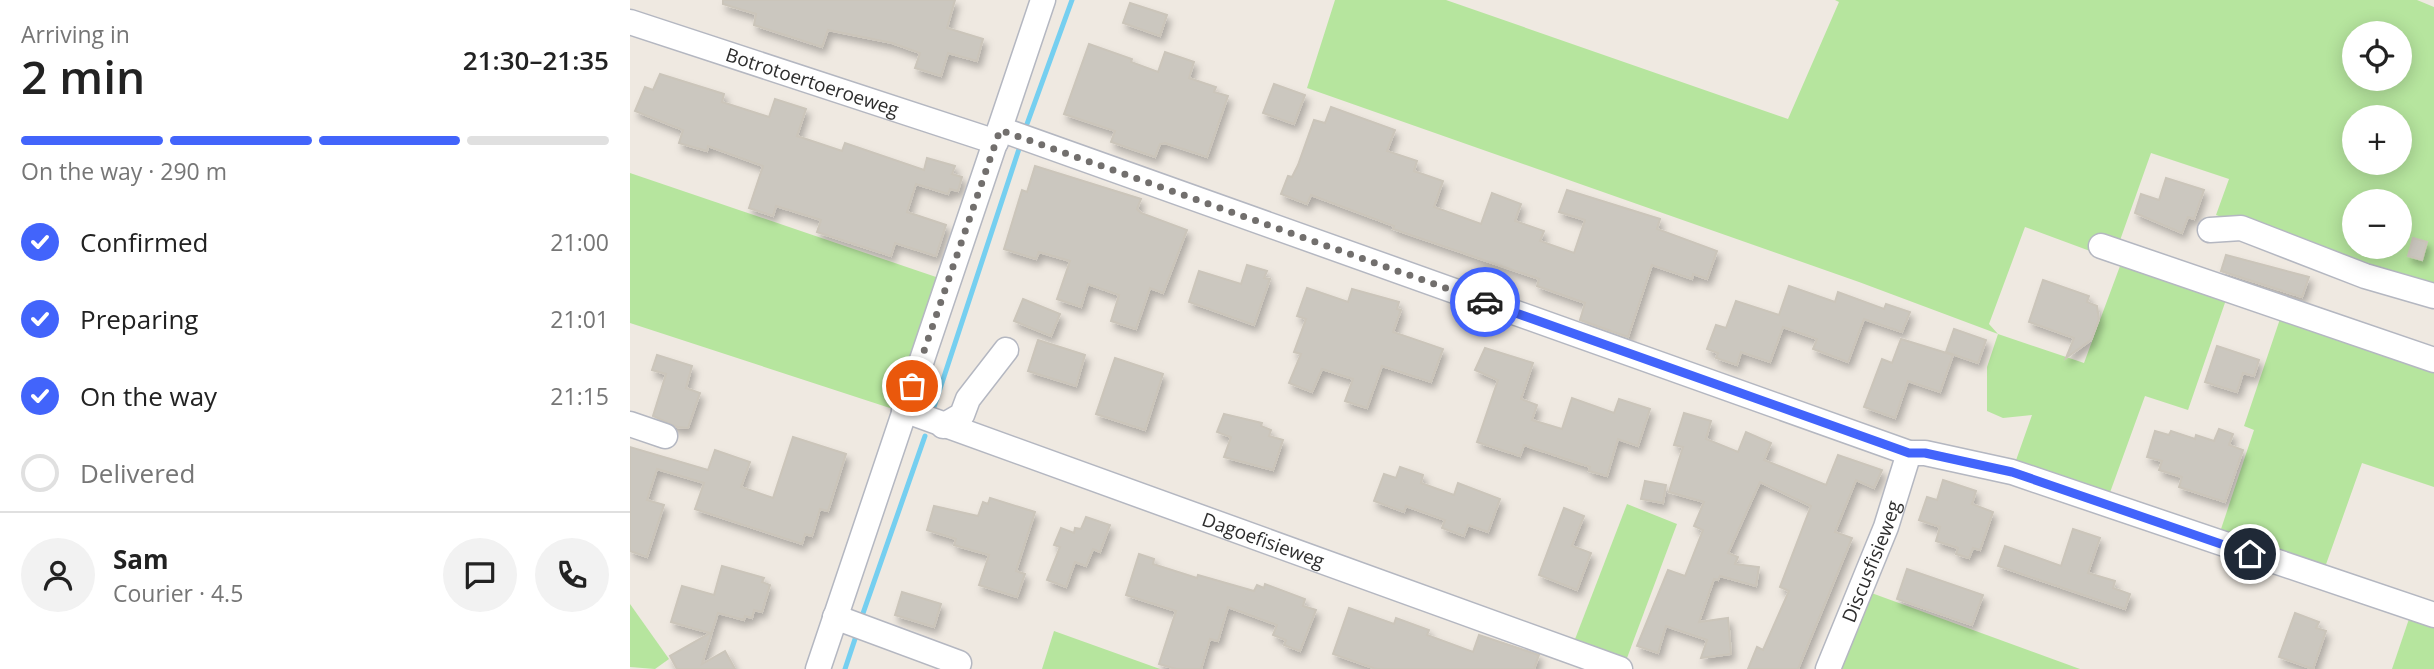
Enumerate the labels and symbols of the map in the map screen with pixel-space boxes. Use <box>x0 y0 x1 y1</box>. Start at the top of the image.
street label: Botrotoertoeroeweg <box>722 41 902 122</box>
courier <box>1450 267 1520 337</box>
pin <box>882 356 942 416</box>
street label: Discusfisieweg <box>1835 497 1906 626</box>
street label: Dagoefisieweg <box>1198 506 1328 574</box>
pin <box>2220 524 2280 584</box>

